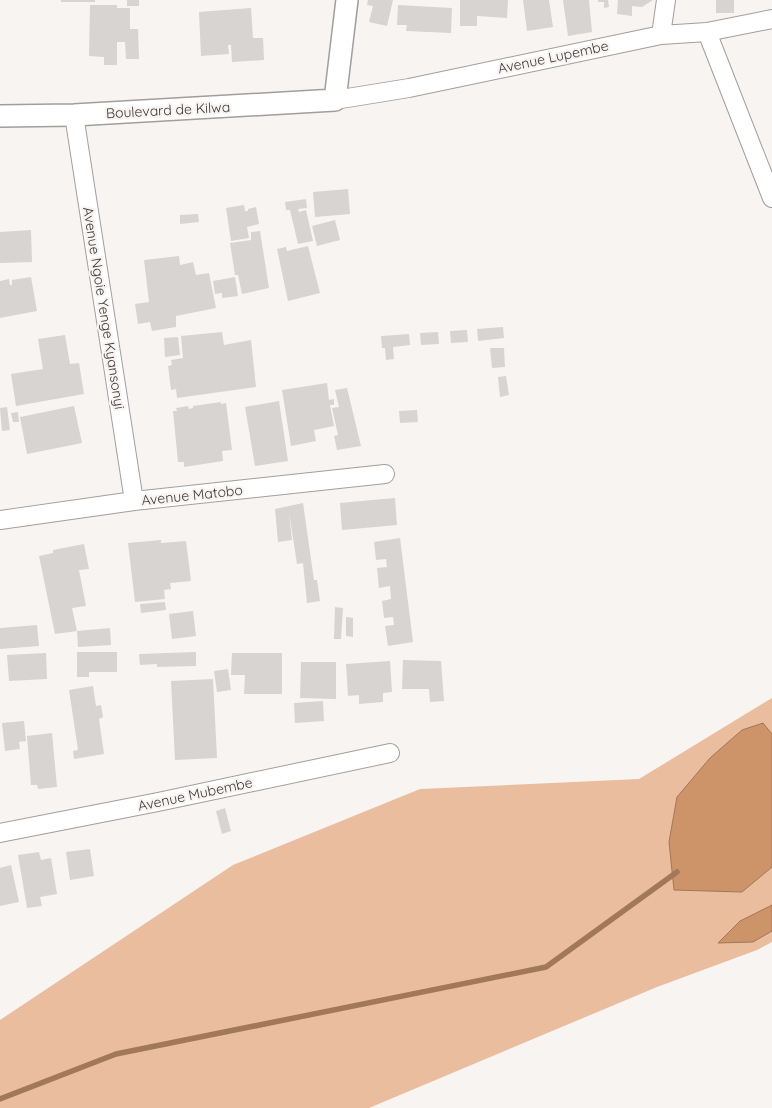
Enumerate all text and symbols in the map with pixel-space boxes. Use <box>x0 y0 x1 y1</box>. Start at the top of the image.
street label: Avenue Lupembe <box>496 36 610 78</box>
street label: Boulevard de Kilwa <box>105 98 231 122</box>
street label: Avenue Ngoie Yenge Kyansonyi <box>79 206 129 410</box>
street label: Avenue Matobo <box>140 481 244 509</box>
street label: Avenue Mubembe <box>136 773 254 815</box>

